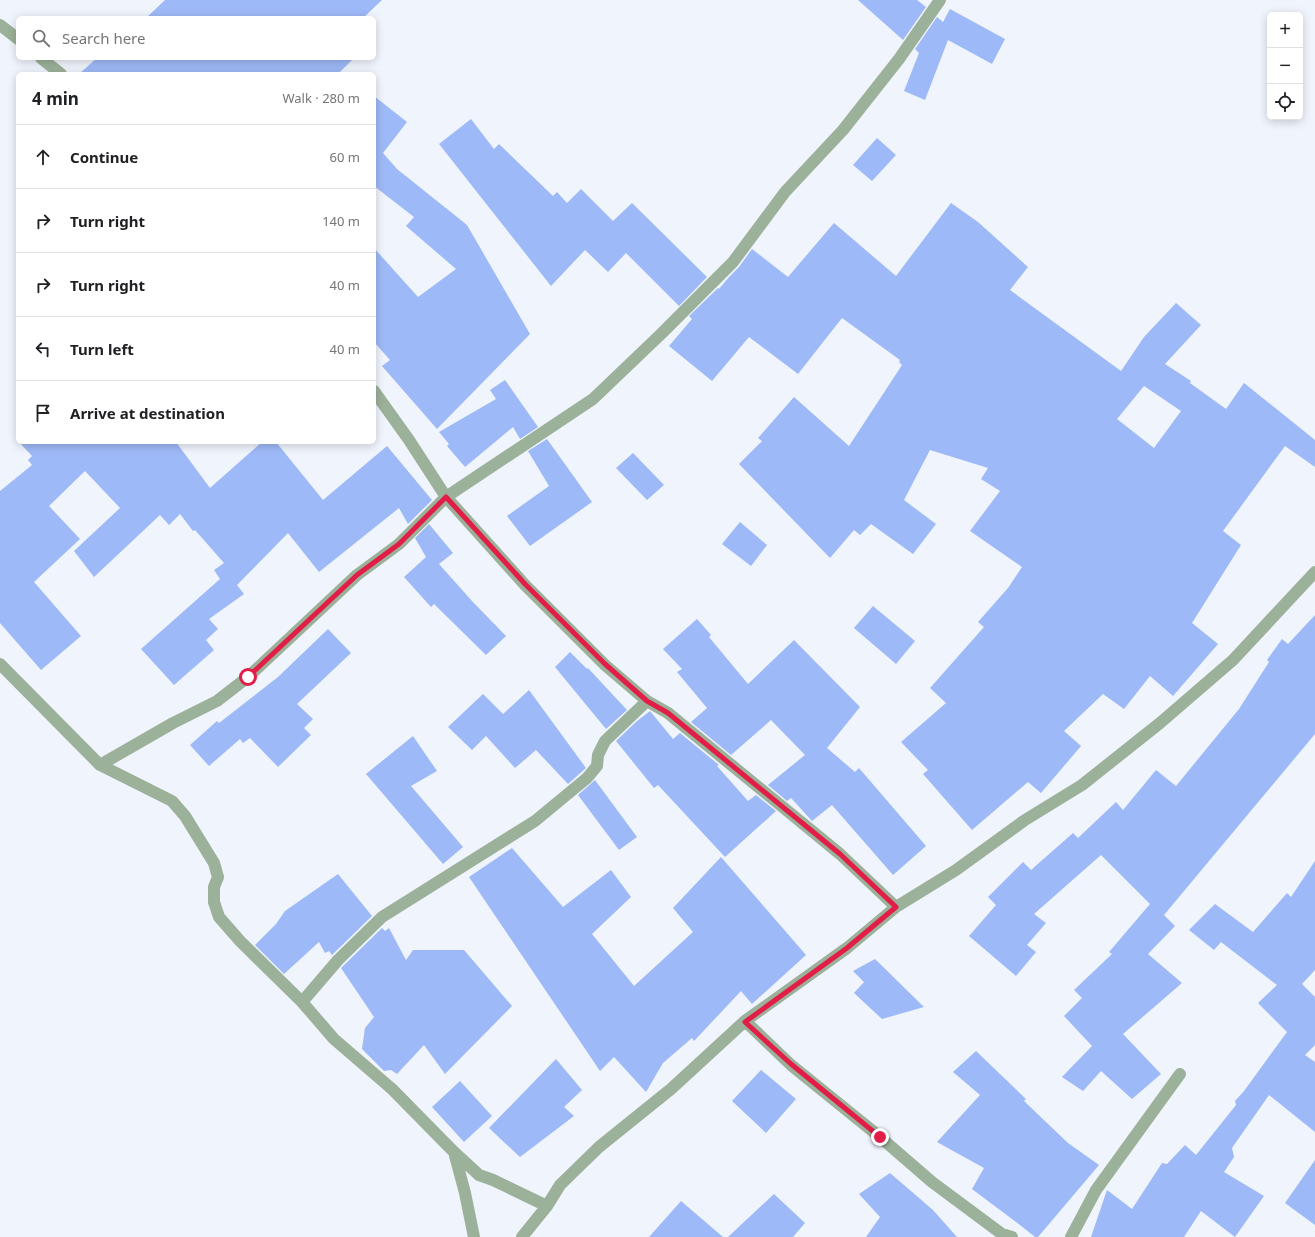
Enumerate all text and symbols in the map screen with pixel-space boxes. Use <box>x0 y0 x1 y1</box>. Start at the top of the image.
map controls <box>1267 12 1303 120</box>
button: + <box>1267 12 1303 48</box>
search box <box>16 16 376 60</box>
icon: search <box>30 27 52 49</box>
text: Search here <box>62 28 145 48</box>
button: − <box>1267 48 1303 84</box>
button: locate <box>1267 84 1303 120</box>
text: 4 min <box>32 87 79 110</box>
text: Walk · 280 m <box>282 89 360 107</box>
icon: ahead <box>32 146 54 168</box>
text: Continue <box>70 147 138 167</box>
text: 60 m <box>330 148 360 166</box>
icon: right <box>32 210 54 232</box>
text: Turn right <box>70 211 145 231</box>
text: 140 m <box>322 212 360 230</box>
icon: right <box>32 274 54 296</box>
text: Turn right <box>70 275 145 295</box>
text: 40 m <box>330 276 360 294</box>
icon: left <box>32 338 54 360</box>
text: Turn left <box>70 339 134 359</box>
text: 40 m <box>330 340 360 358</box>
icon: arrive <box>32 402 54 424</box>
text: Arrive at destination <box>70 403 225 423</box>
route start <box>239 668 257 686</box>
route end <box>871 1128 889 1146</box>

